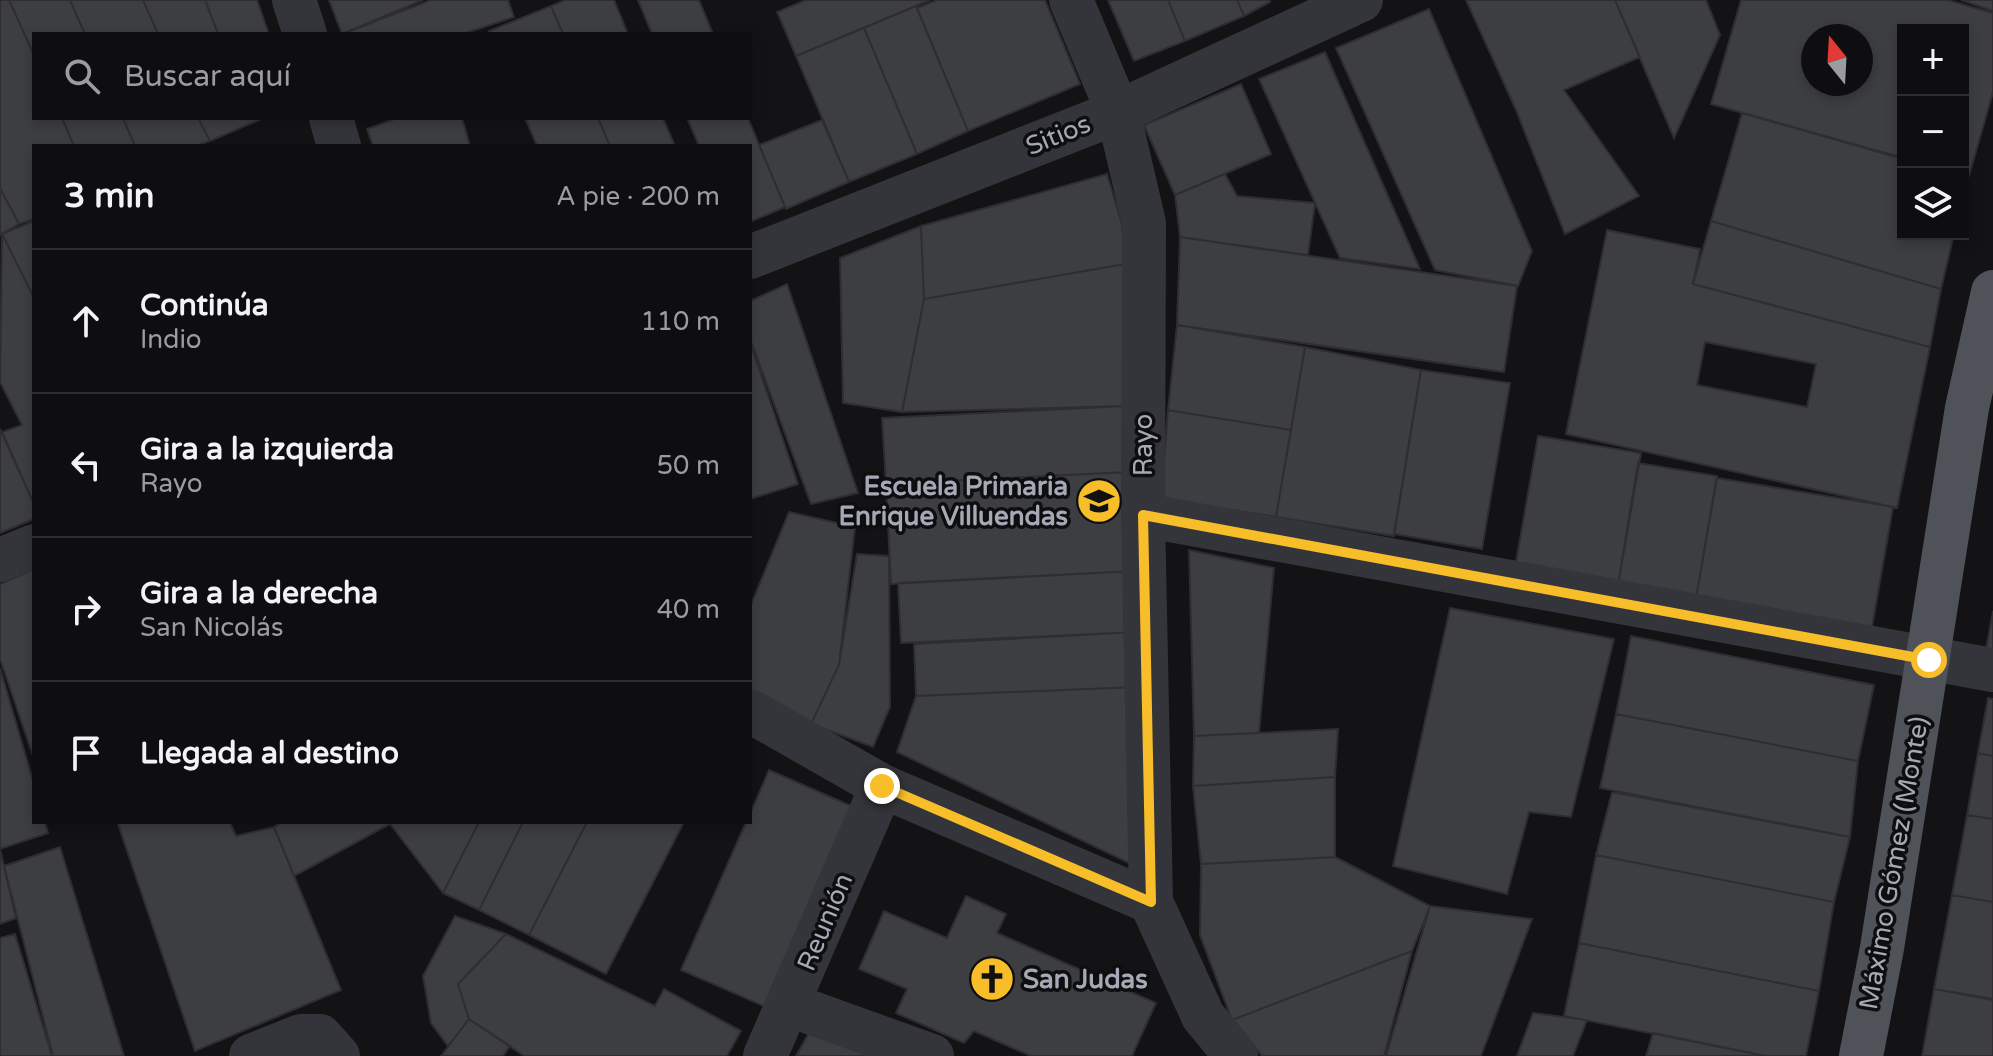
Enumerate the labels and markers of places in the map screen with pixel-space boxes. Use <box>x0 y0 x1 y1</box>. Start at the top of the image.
place label: Escuela Primaria Enrique Villuendas <box>839 471 1068 532</box>
school or university icon: Escuela Primaria Enrique Villuendas <box>1075 477 1123 525</box>
church icon: San Judas <box>968 955 1016 1003</box>
place label: San Judas <box>1023 964 1148 995</box>

